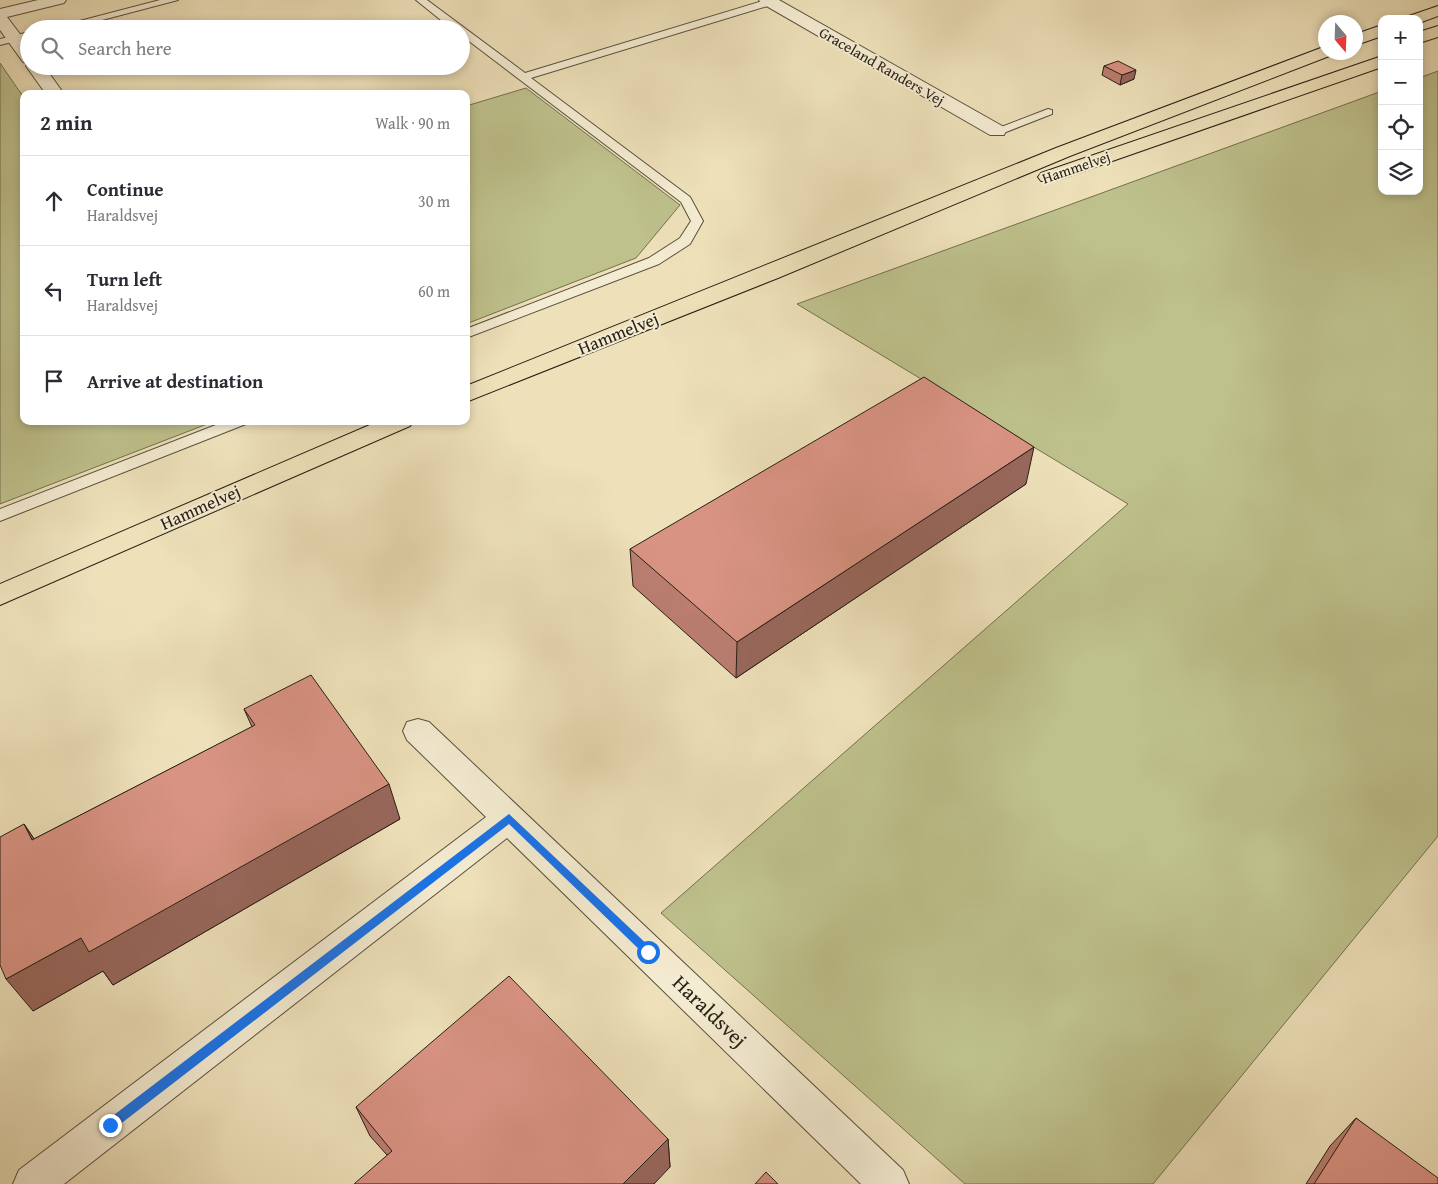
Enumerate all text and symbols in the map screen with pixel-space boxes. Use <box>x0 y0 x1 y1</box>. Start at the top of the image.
north arrow <box>1318 15 1363 60</box>
map controls <box>1378 15 1423 195</box>
button: + <box>1378 15 1423 60</box>
search box <box>20 20 470 75</box>
street label: Graceland Randers Vej <box>816 22 948 110</box>
icon: search <box>38 34 66 62</box>
text: Search here <box>78 34 172 62</box>
button: − <box>1378 60 1423 105</box>
button: locate <box>1378 105 1423 150</box>
text: 2 min <box>40 107 92 138</box>
text: Walk · 90 m <box>375 111 450 135</box>
street label: Hammelvej <box>1039 146 1113 188</box>
button: layers <box>1378 150 1423 195</box>
text: Continue <box>87 175 164 203</box>
icon: ahead <box>40 187 68 215</box>
text: 30 m <box>418 189 450 213</box>
text: Haraldsvej <box>87 203 158 227</box>
text: Turn left <box>87 265 162 293</box>
icon: left <box>40 277 68 305</box>
text: 60 m <box>418 279 450 303</box>
text: Haraldsvej <box>87 293 158 317</box>
street label: Hammelvej <box>573 305 663 361</box>
icon: arrive <box>40 367 68 395</box>
text: Arrive at destination <box>87 367 263 395</box>
street label: Hammelvej <box>156 477 244 537</box>
route start <box>637 941 660 964</box>
street label: Haraldsvej <box>666 967 754 1055</box>
route end <box>99 1114 122 1137</box>

